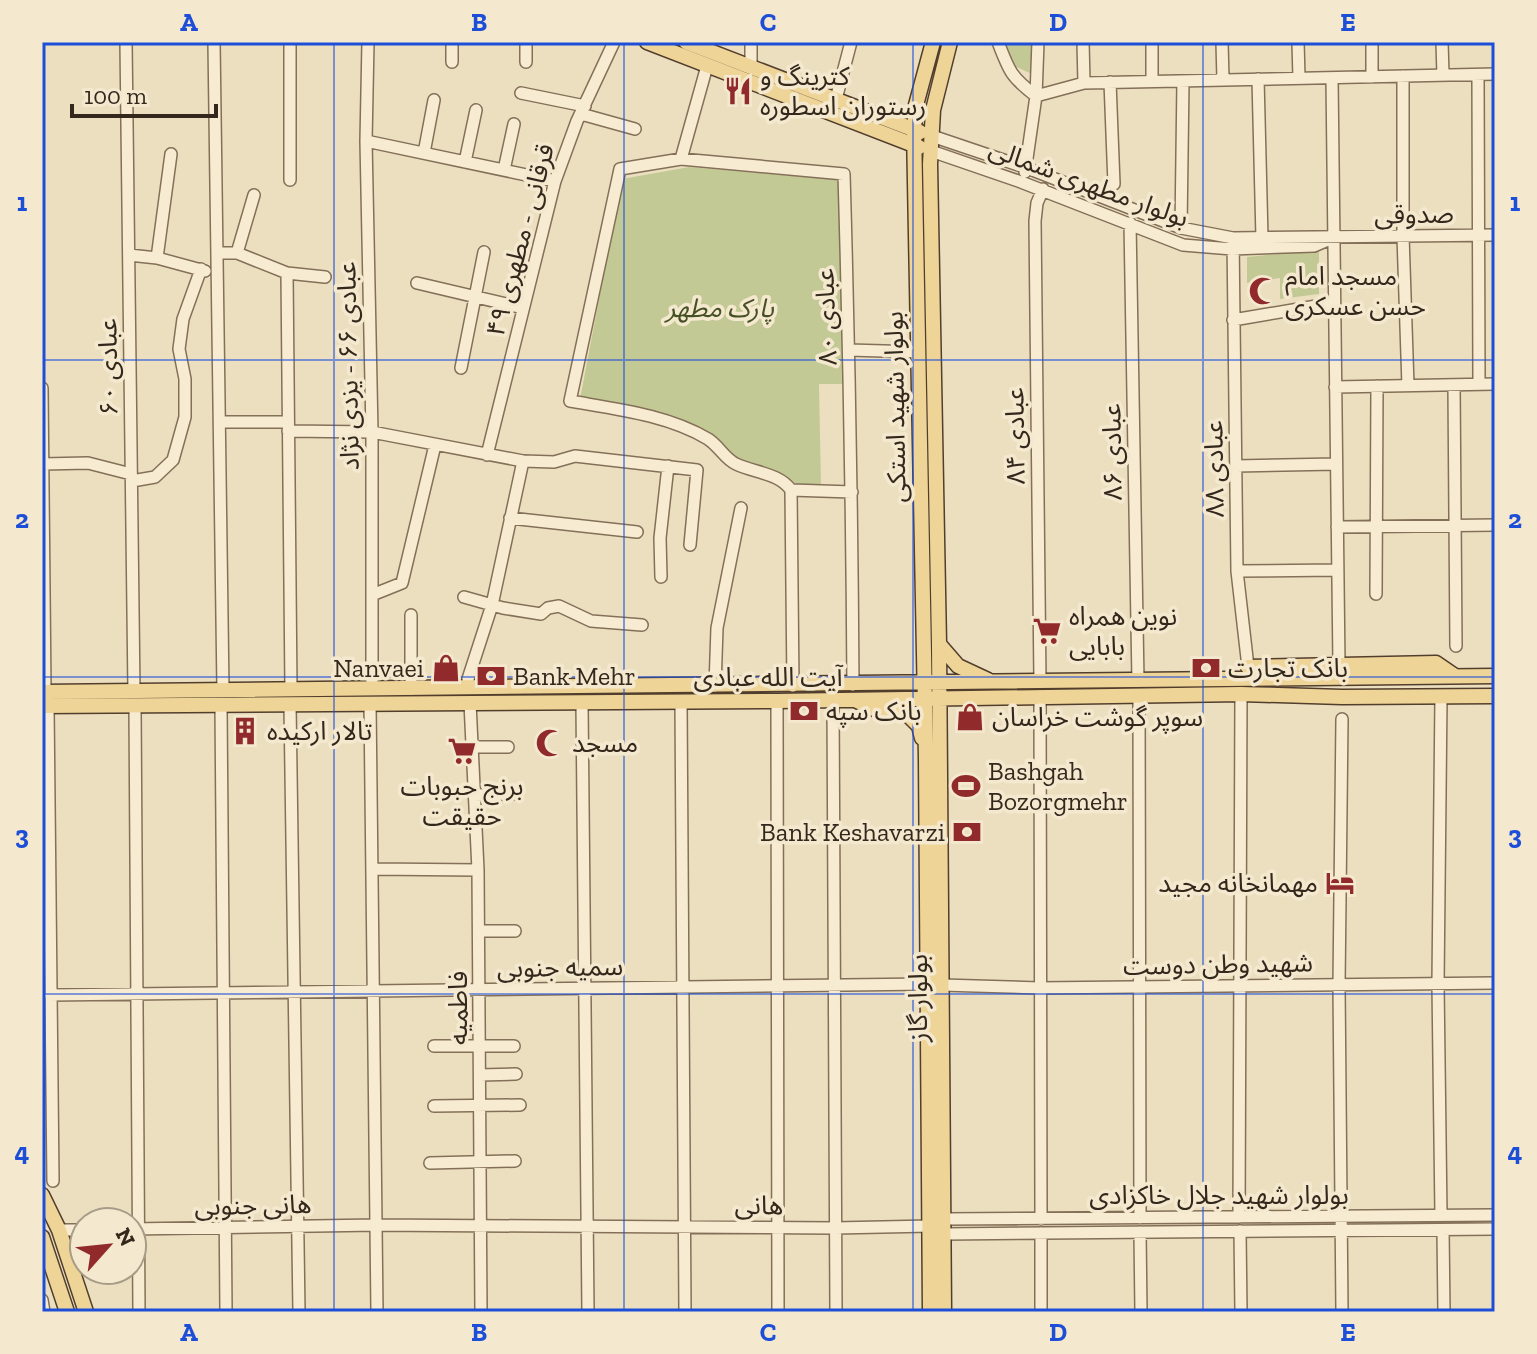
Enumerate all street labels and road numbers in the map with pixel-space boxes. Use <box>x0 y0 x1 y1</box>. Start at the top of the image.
street label: بولوار مطهری شمالی <box>985 132 1193 234</box>
street label: قرقانی - مطهری ۴۹ <box>479 140 561 340</box>
street label: صدوقی <box>1374 197 1454 231</box>
street label: عبادی ۶۶ - یزدی نژاد <box>330 261 366 471</box>
street label: عبادی ۸۰ <box>808 268 844 366</box>
street label: بولوار شهید استکی <box>877 311 913 503</box>
street label: عبادی ۶۰ <box>91 318 125 416</box>
street label: عبادی ۸۴ <box>998 387 1032 485</box>
street label: عبادی ۸۶ <box>1095 403 1129 501</box>
street label: عبادی ۸۸ <box>1197 420 1231 518</box>
street label: آیت الله عبادی <box>693 661 844 693</box>
street label: شهید وطن دوست <box>1123 946 1313 982</box>
street label: سمیه جنوبی <box>497 950 623 984</box>
street label: بولوار گاز <box>902 954 934 1043</box>
street label: فاطمیه <box>442 971 474 1045</box>
street label: بولوار شهید جلال خاکزادی <box>1089 1179 1349 1211</box>
street label: هانی جنوبی <box>194 1188 312 1222</box>
street label: هانی <box>734 1189 784 1221</box>

